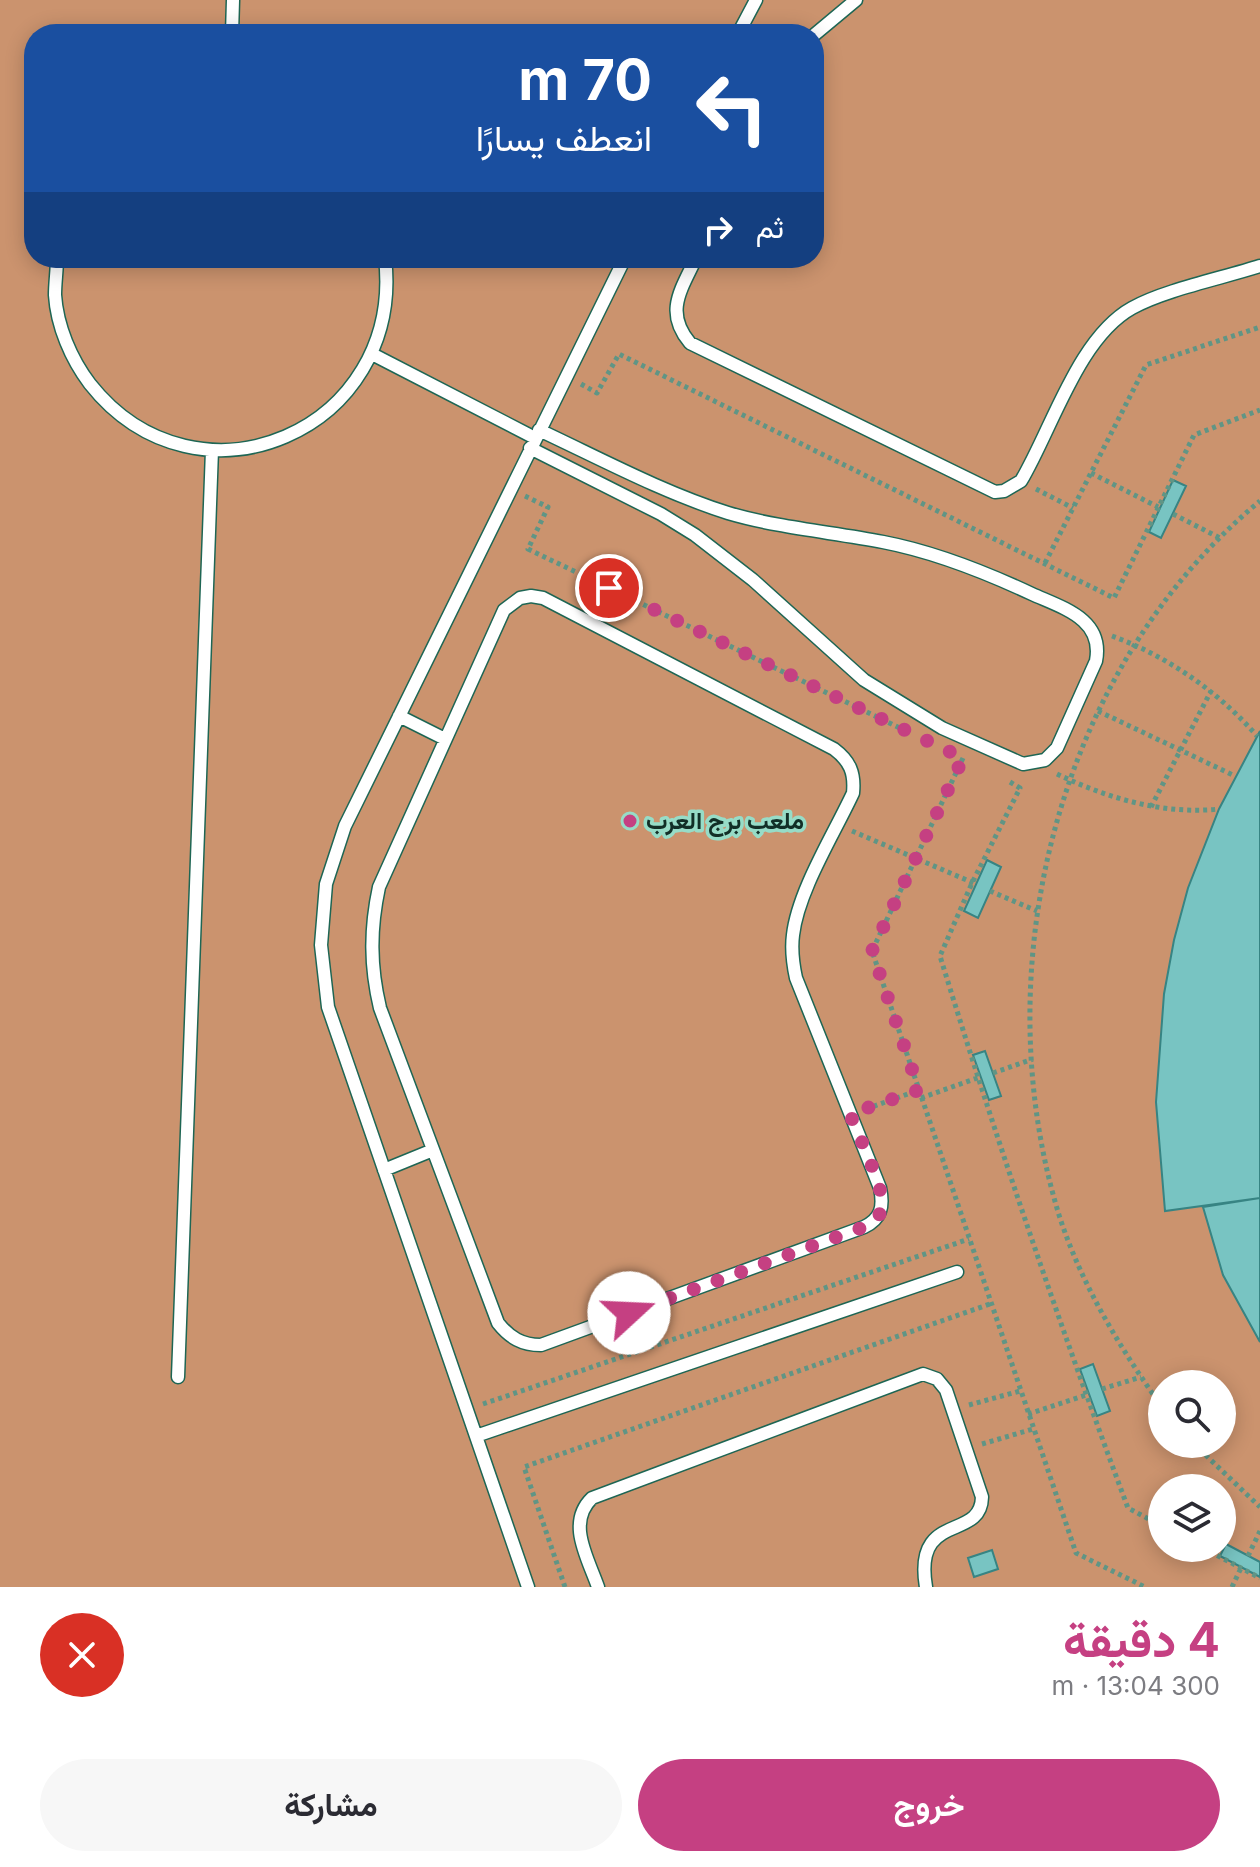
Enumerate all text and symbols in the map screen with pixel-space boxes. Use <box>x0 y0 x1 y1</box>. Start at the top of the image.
text: 70 m <box>518 46 652 114</box>
icon: left <box>680 56 784 160</box>
text: انعطف يسارًا <box>476 116 652 160</box>
icon: right <box>696 208 740 252</box>
text: ثم <box>756 209 784 245</box>
pin <box>575 554 643 622</box>
icon: arrive <box>587 566 631 610</box>
place label: ملعب برج العرب <box>646 806 804 837</box>
marker: ملعب برج العرب <box>621 812 639 830</box>
position arrow <box>587 1271 671 1355</box>
map controls <box>1148 1370 1236 1562</box>
button: search <box>1148 1370 1236 1458</box>
button: layers <box>1148 1474 1236 1562</box>
text: 4 دقيقة <box>1063 1610 1220 1669</box>
button: close <box>40 1613 124 1697</box>
text: 300 m · 13:04 <box>1052 1670 1220 1701</box>
button: مشاركة <box>40 1759 622 1851</box>
button: خروج <box>638 1759 1220 1851</box>

